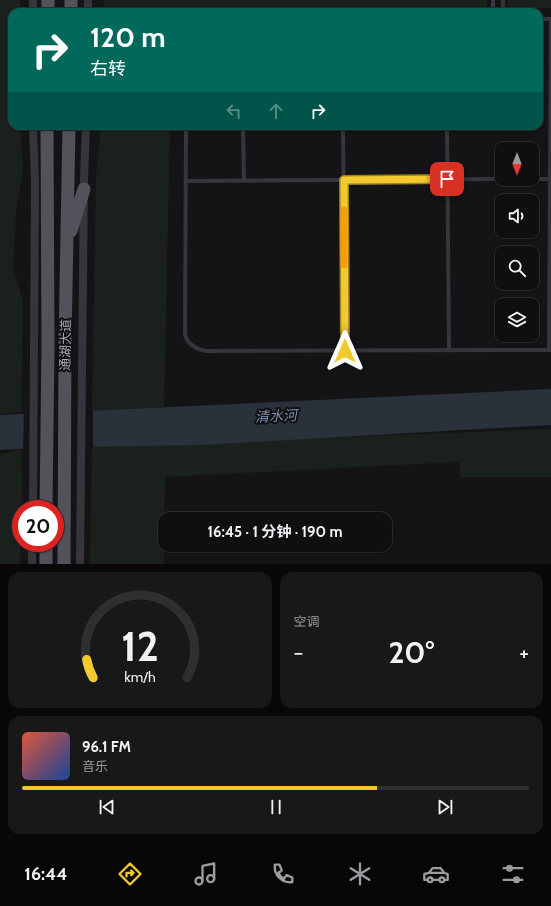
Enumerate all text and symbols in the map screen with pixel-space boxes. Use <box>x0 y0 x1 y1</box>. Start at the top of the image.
text: 120 m <box>90 20 166 54</box>
icon: right <box>24 24 76 76</box>
text: 右转 <box>90 58 126 80</box>
icon: left <box>223 100 245 122</box>
icon: ahead <box>265 100 287 122</box>
icon: right <box>307 100 329 122</box>
north arrow <box>495 142 539 186</box>
map controls <box>495 142 539 342</box>
pin <box>430 162 464 196</box>
icon: arrive <box>436 168 458 190</box>
button: sound <box>495 194 539 238</box>
button: search <box>495 246 539 290</box>
button: layers <box>495 298 539 342</box>
street label: 通湖大道 <box>57 319 73 371</box>
position arrow <box>324 330 366 372</box>
water label: 清水河 <box>255 406 300 426</box>
speed limit sign: 20 <box>12 500 64 552</box>
text: 16:45 · 1 分钟 · 190 m <box>208 523 343 541</box>
text: 空调 <box>294 613 320 629</box>
text: 12 <box>121 621 158 671</box>
text: 20° <box>388 634 434 671</box>
text: − <box>294 639 303 666</box>
text: + <box>519 639 529 666</box>
text: km/h <box>124 668 155 686</box>
text: 96.1 FM <box>82 738 131 756</box>
text: 音乐 <box>82 758 108 774</box>
icon: previous <box>96 796 118 818</box>
icon: pause <box>265 796 287 818</box>
icon: next <box>434 796 456 818</box>
icon: directions <box>116 860 144 888</box>
icon: music <box>192 860 220 888</box>
icon: phone <box>269 860 297 888</box>
icon: climate <box>346 860 374 888</box>
icon: car <box>422 860 450 888</box>
icon: filters <box>499 860 527 888</box>
text: 16:44 <box>24 863 67 885</box>

